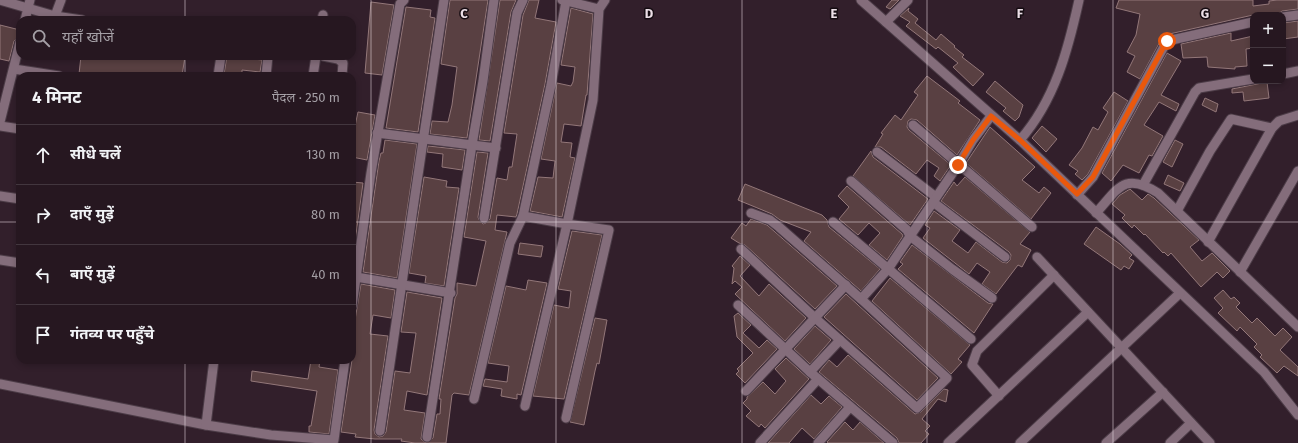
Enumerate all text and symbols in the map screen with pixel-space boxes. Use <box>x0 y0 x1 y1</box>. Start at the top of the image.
text: C <box>460 6 468 21</box>
text: D <box>645 6 654 21</box>
text: E <box>831 6 838 21</box>
text: F <box>1017 6 1024 21</box>
text: G <box>1201 6 1209 21</box>
map controls <box>1250 12 1286 84</box>
button: + <box>1250 12 1286 48</box>
search box <box>16 16 356 60</box>
icon: search <box>30 27 52 49</box>
text: यहाँ खोजें <box>62 28 114 46</box>
route start <box>1158 32 1176 50</box>
button: − <box>1250 48 1286 84</box>
text: 4 मिनट <box>32 87 81 108</box>
text: पैदल · 250 m <box>272 90 340 105</box>
icon: ahead <box>32 144 54 166</box>
text: सीधे चलें <box>70 145 121 163</box>
text: 130 m <box>306 147 340 162</box>
route end <box>949 156 967 174</box>
icon: right <box>32 204 54 226</box>
text: दाएँ मुड़ें <box>70 205 114 223</box>
text: 80 m <box>311 207 340 222</box>
icon: left <box>32 264 54 286</box>
text: बाएँ मुड़ें <box>70 265 115 283</box>
text: 40 m <box>311 267 340 282</box>
icon: arrive <box>32 324 54 346</box>
text: गंतव्य पर पहुँचे <box>70 325 154 343</box>

